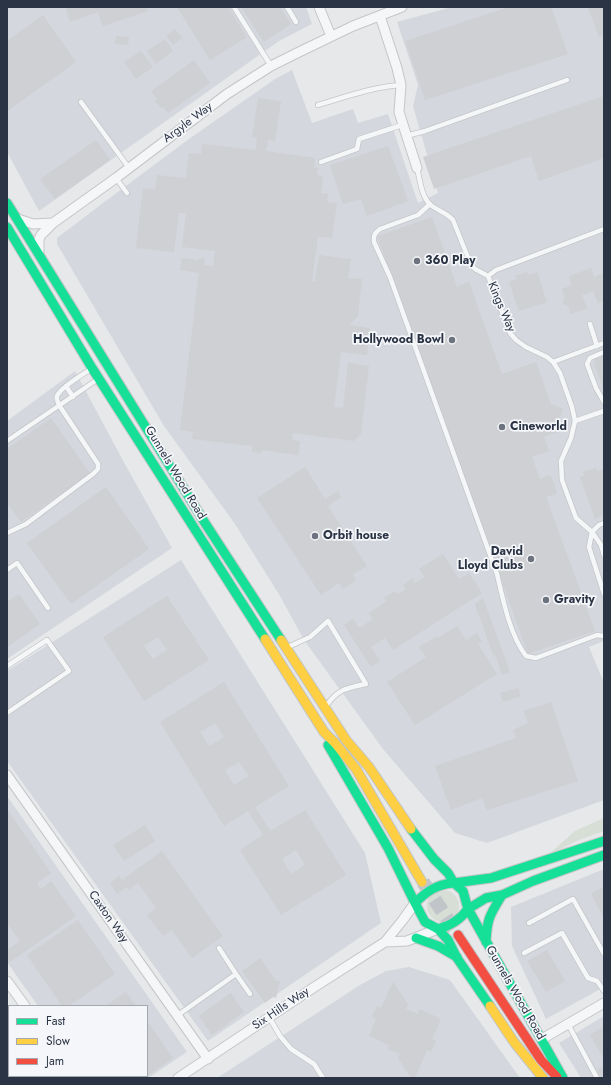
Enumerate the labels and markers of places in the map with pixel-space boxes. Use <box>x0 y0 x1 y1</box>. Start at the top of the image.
place label: 360 Play <box>425 254 475 268</box>
marker: 360 Play <box>412 256 422 266</box>
place label: Hollywood Bowl <box>353 333 444 347</box>
marker: Hollywood Bowl <box>447 335 457 345</box>
place label: Cineworld <box>510 420 567 434</box>
marker: Cineworld <box>497 422 507 432</box>
place label: Orbit house <box>323 529 389 543</box>
marker: Orbit house <box>310 531 320 541</box>
place label: David Lloyd Clubs <box>458 545 523 573</box>
marker: David Lloyd Clubs <box>526 554 536 564</box>
place label: Gravity <box>554 593 595 607</box>
marker: Gravity <box>541 595 551 605</box>

